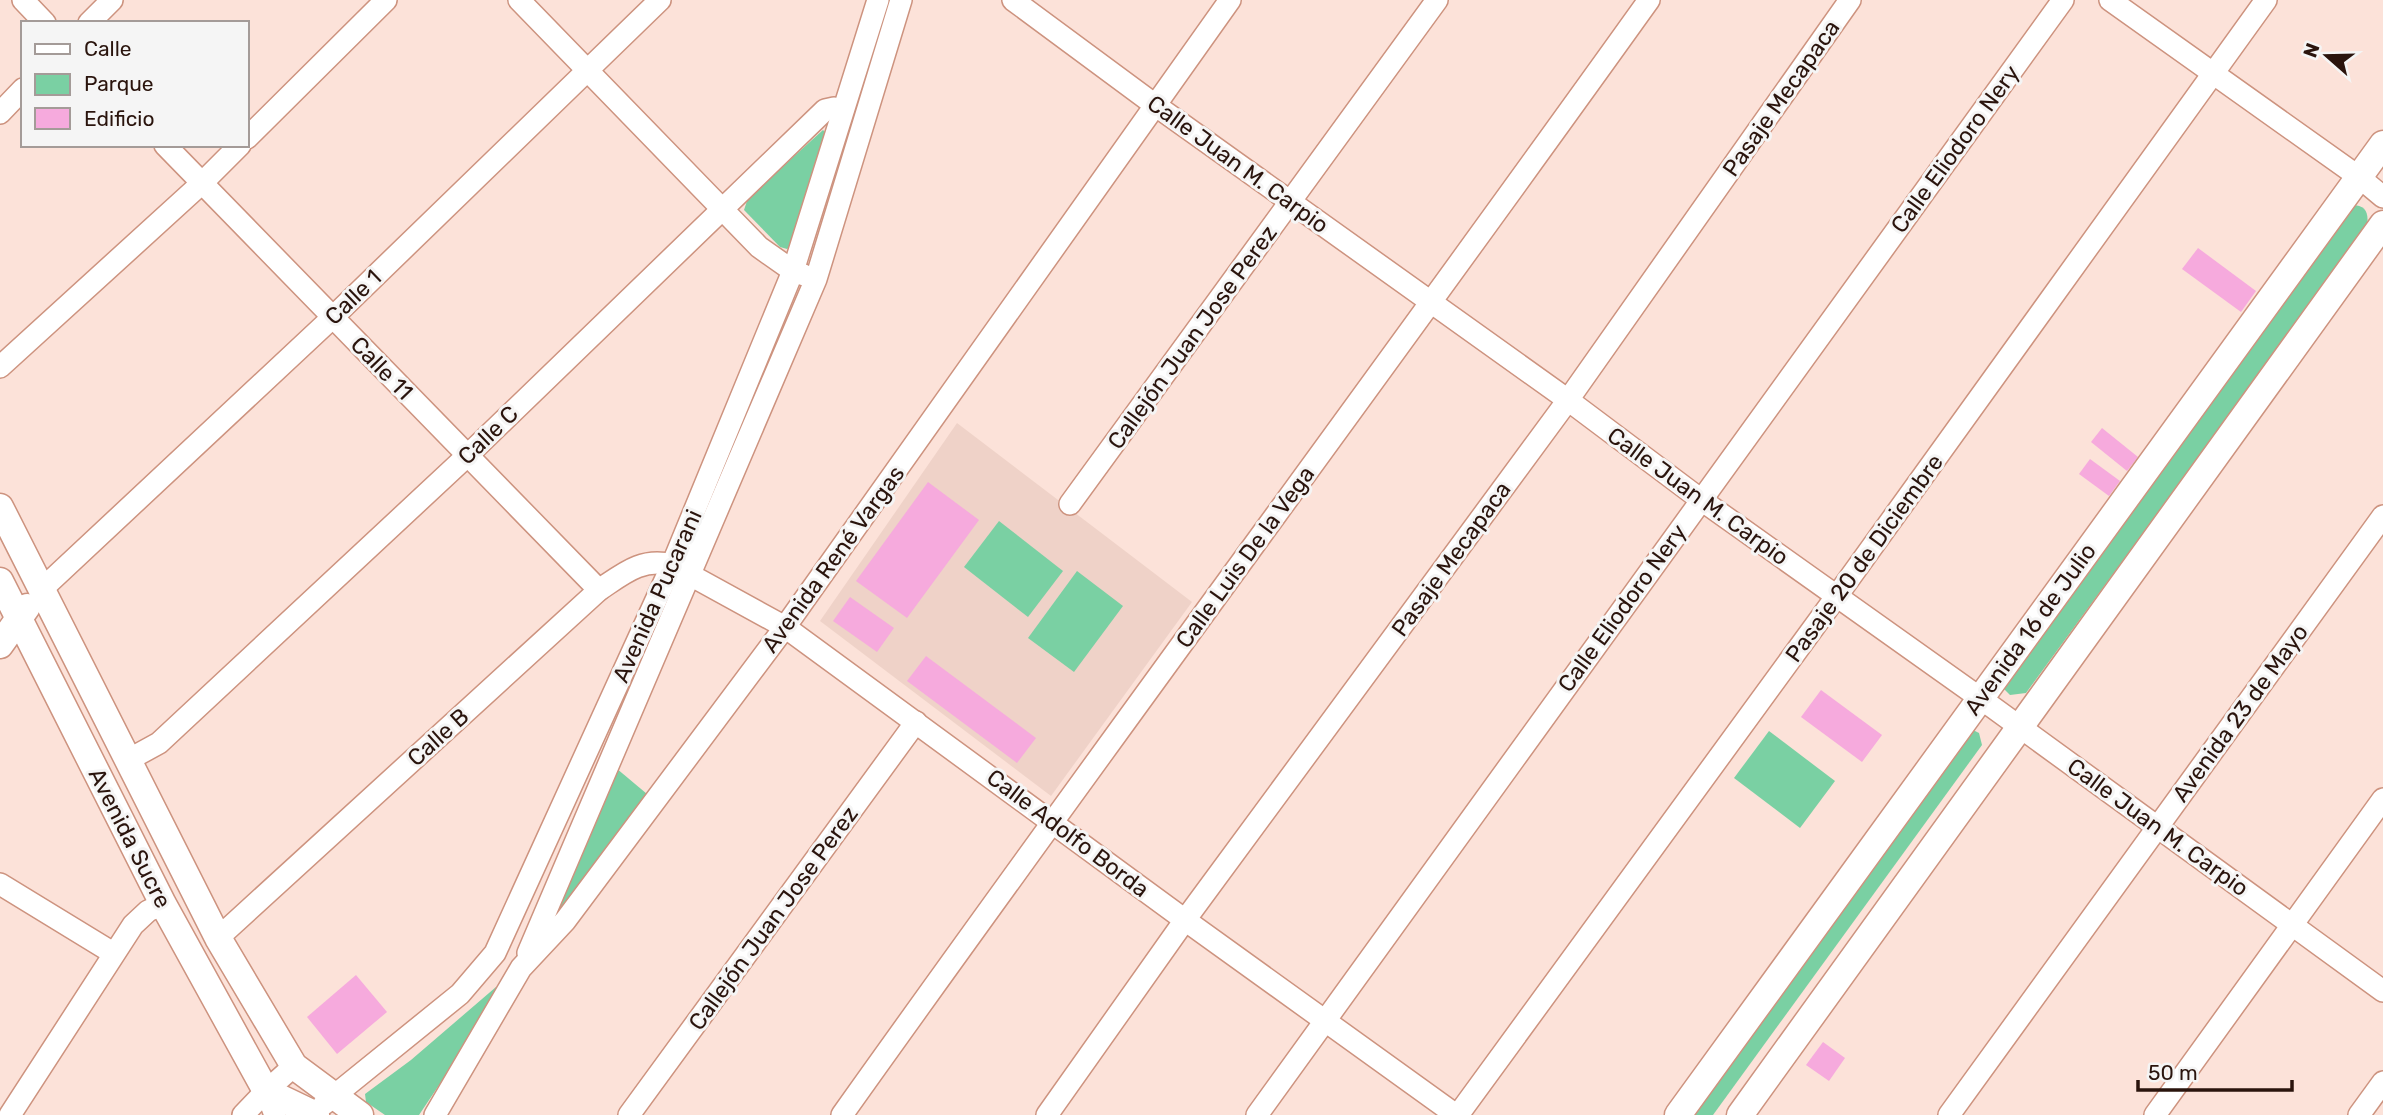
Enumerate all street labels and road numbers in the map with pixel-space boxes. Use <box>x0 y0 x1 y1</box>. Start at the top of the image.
street label: Pasaje Mecapaca <box>1717 14 1845 182</box>
street label: Calle Eliodoro Nery <box>1885 59 2025 238</box>
street label: Calle Juan M. Carpio <box>1142 89 1334 239</box>
street label: Callejón Juan Jose Perez <box>1101 220 1283 454</box>
street label: Calle 1 <box>319 263 387 331</box>
street label: Calle 11 <box>345 330 419 406</box>
street label: Calle C <box>452 400 524 470</box>
street label: Calle Juan M. Carpio <box>1602 421 1794 571</box>
street label: Pasaje 20 de Diciembre <box>1779 449 1949 667</box>
street label: Avenida René Vargas <box>756 460 910 658</box>
street label: Calle Luis De la Vega <box>1170 461 1320 653</box>
street label: Pasaje Mecapaca <box>1385 476 1517 642</box>
street label: Avenida Pucarani <box>606 505 708 687</box>
street label: Calle Eliodoro Nery <box>1552 518 1692 697</box>
street label: Avenida 16 de Julio <box>1958 538 2102 720</box>
street label: Avenida 23 de Mayo <box>2166 619 2314 807</box>
street label: Calle B <box>401 702 475 772</box>
street label: Calle Juan M. Carpio <box>2062 752 2254 902</box>
street label: Avenida Sucre <box>83 763 177 913</box>
street label: Calle Adolfo Borda <box>981 763 1155 903</box>
street label: Callejón Juan Jose Perez <box>682 801 864 1035</box>

